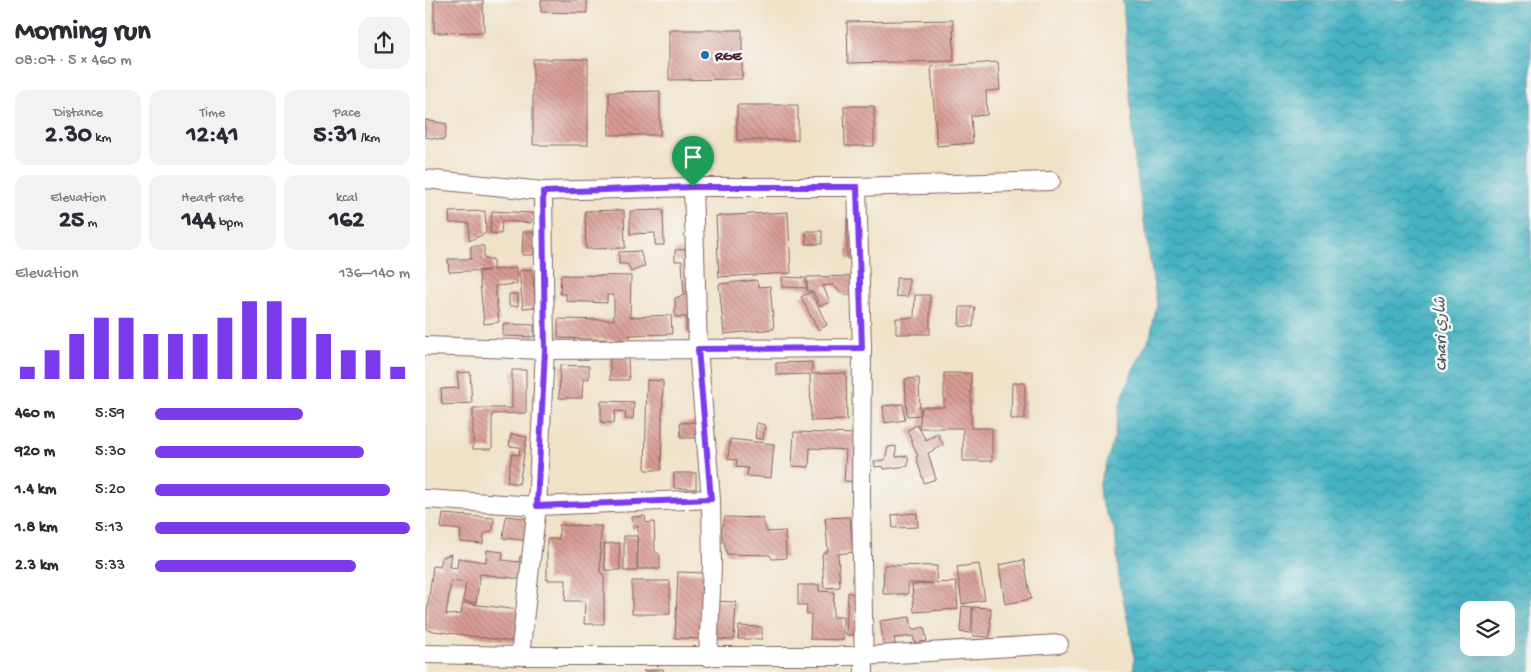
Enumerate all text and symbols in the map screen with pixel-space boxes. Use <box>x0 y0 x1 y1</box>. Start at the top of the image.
text: Morning run <box>15 16 150 49</box>
button: share <box>358 17 410 69</box>
place label: RGE <box>714 48 743 66</box>
marker: RGE <box>699 49 711 61</box>
text: 08:07 · 5 × 460 m <box>15 52 132 71</box>
text: Distance <box>53 105 103 122</box>
text: Time <box>200 105 225 122</box>
text: Pace <box>333 105 361 122</box>
text: 2.30 <box>45 122 92 151</box>
text: 12:41 <box>186 122 239 151</box>
text: 5:31 <box>313 122 357 151</box>
text: km <box>92 130 112 147</box>
text: /km <box>357 130 380 147</box>
pin <box>672 136 714 187</box>
icon: arrive <box>679 143 707 171</box>
text: Elevation <box>50 190 106 207</box>
text: Heart rate <box>181 190 244 207</box>
text: kcal <box>336 190 358 207</box>
text: 25 <box>59 207 84 236</box>
text: 144 <box>182 207 216 236</box>
text: 162 <box>329 207 364 236</box>
text: m <box>84 215 98 232</box>
text: bpm <box>216 215 243 232</box>
text: Elevation <box>15 265 79 284</box>
text: 136–140 m <box>339 265 410 284</box>
water label: Chari شاري <box>1431 296 1453 371</box>
text: 460 m <box>15 405 55 424</box>
text: 5:59 <box>95 405 125 424</box>
text: 920 m <box>15 443 55 462</box>
text: 5:30 <box>95 443 126 462</box>
text: 1.4 km <box>15 481 56 500</box>
text: 5:20 <box>95 481 125 500</box>
text: 1.8 km <box>15 519 58 538</box>
text: 5:13 <box>95 519 123 538</box>
text: 2.3 km <box>15 557 58 576</box>
text: 5:33 <box>95 557 125 576</box>
map controls <box>1460 601 1515 656</box>
button: layers <box>1460 601 1515 656</box>

